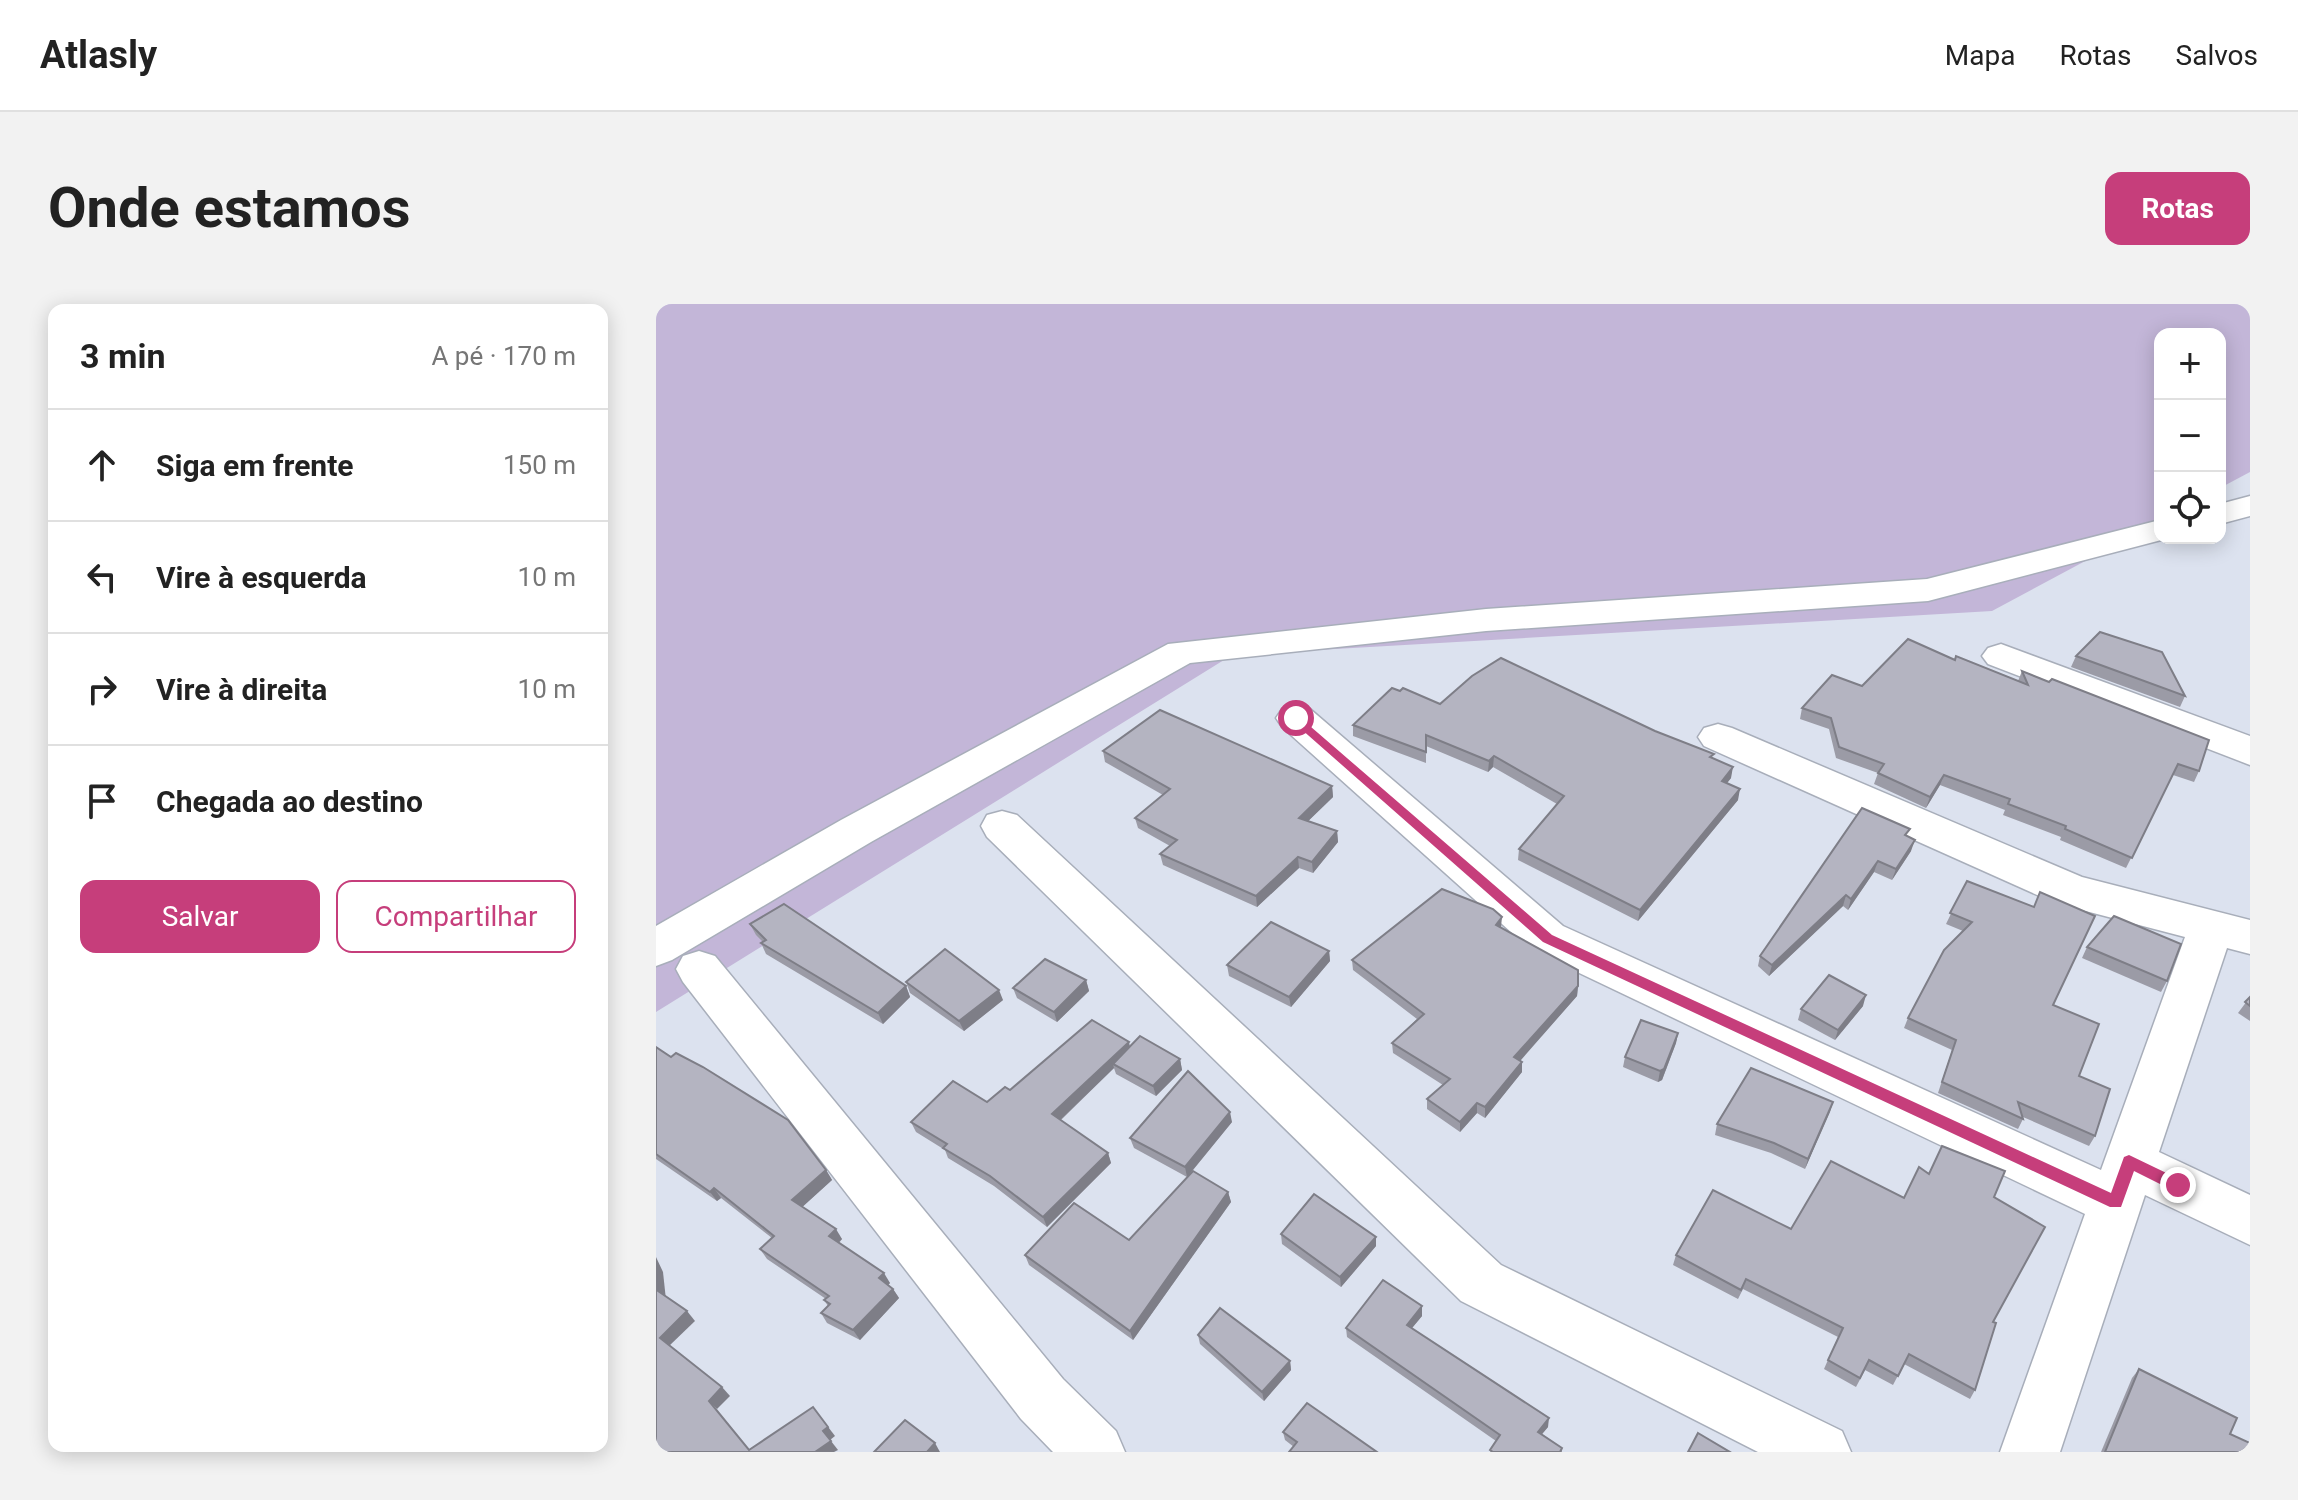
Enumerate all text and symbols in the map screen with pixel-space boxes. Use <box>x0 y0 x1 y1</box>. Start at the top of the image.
text: Atlasly <box>40 33 157 77</box>
text: Mapa <box>1945 39 2015 72</box>
text: Rotas <box>2059 39 2132 72</box>
text: Salvos <box>2176 39 2258 72</box>
button: Rotas <box>2105 172 2250 245</box>
text: Onde estamos <box>48 175 411 241</box>
map controls <box>2154 328 2226 544</box>
button: + <box>2154 328 2226 400</box>
text: 3 min <box>80 336 165 376</box>
text: A pé · 170 m <box>431 341 576 371</box>
button: − <box>2154 400 2226 472</box>
icon: ahead <box>80 443 124 487</box>
text: Siga em frente <box>156 448 354 483</box>
text: 150 m <box>503 450 576 480</box>
button: locate <box>2154 472 2226 544</box>
icon: left <box>80 555 124 599</box>
text: Vire à esquerda <box>156 560 367 595</box>
text: 10 m <box>518 562 576 592</box>
icon: right <box>80 667 124 711</box>
text: Vire à direita <box>156 672 327 707</box>
text: 10 m <box>518 674 576 704</box>
route start <box>1278 700 1314 736</box>
icon: arrive <box>80 779 124 823</box>
text: Chegada ao destino <box>156 784 423 819</box>
button: Salvar <box>80 880 320 953</box>
button: Compartilhar <box>336 880 576 953</box>
route end <box>2160 1167 2196 1203</box>

